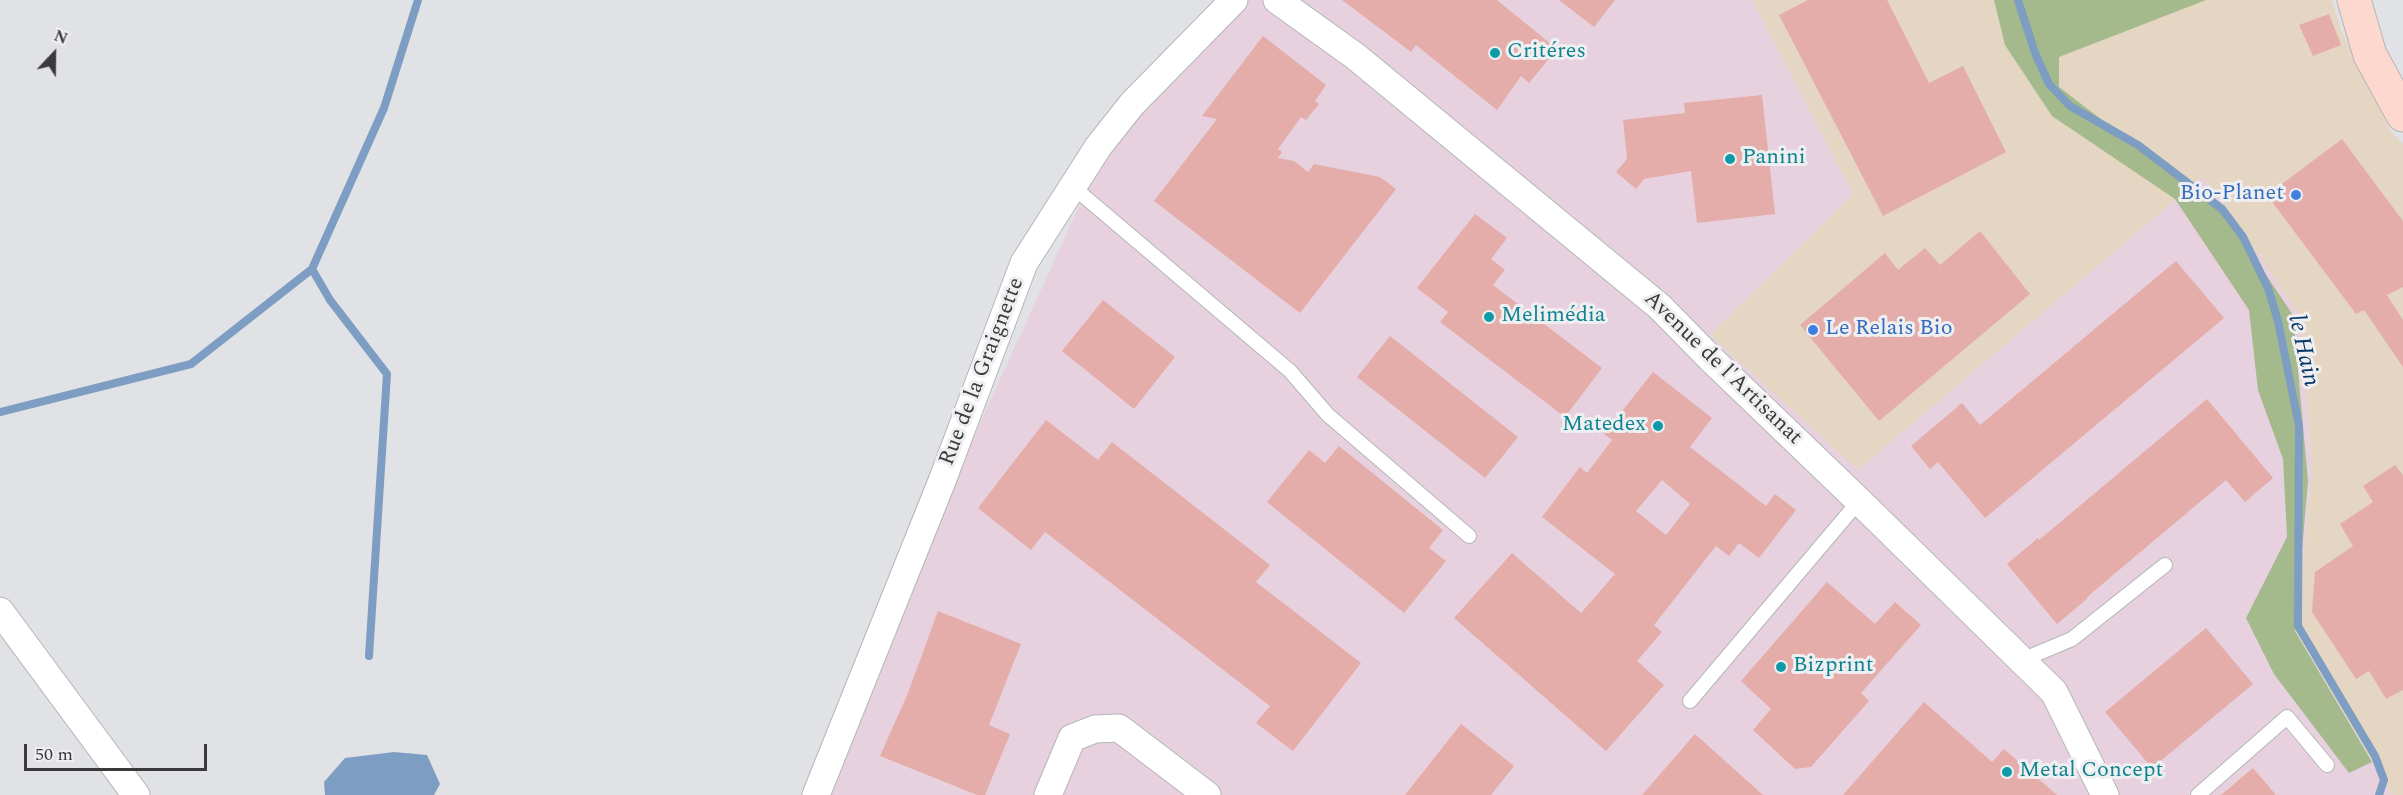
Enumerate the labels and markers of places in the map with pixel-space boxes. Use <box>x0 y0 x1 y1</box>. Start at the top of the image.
place label: Critéres <box>1507 40 1586 66</box>
marker: Critéres <box>1488 46 1502 60</box>
place label: Panini <box>1742 146 1806 172</box>
marker: Panini <box>1723 152 1737 166</box>
place label: Bio-Planet <box>2180 182 2284 208</box>
marker: Bio-Planet <box>2289 188 2303 202</box>
place label: Melimédia <box>1501 304 1606 330</box>
marker: Melimédia <box>1482 310 1496 324</box>
place label: Le Relais Bio <box>1825 317 1953 343</box>
marker: Le Relais Bio <box>1806 323 1820 337</box>
place label: Matedex <box>1562 413 1646 439</box>
marker: Matedex <box>1651 419 1665 433</box>
place label: Bizprint <box>1793 654 1874 680</box>
marker: Bizprint <box>1774 660 1788 674</box>
place label: Metal Concept <box>2019 759 2163 785</box>
marker: Metal Concept <box>2000 765 2014 779</box>

